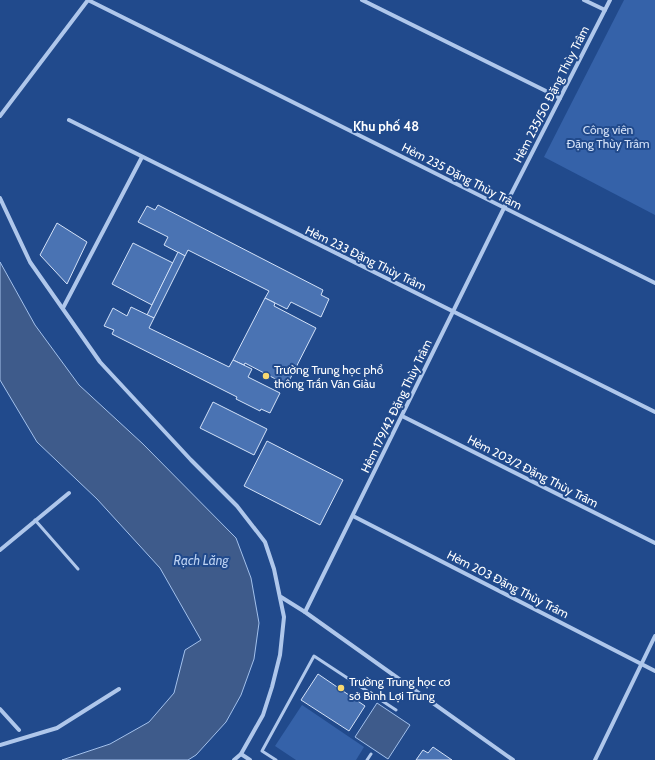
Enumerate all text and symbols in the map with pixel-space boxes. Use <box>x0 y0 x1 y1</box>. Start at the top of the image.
street label: Hẻm 235/50 Đặng Thùy Trâm <box>510 23 592 165</box>
district label: Khu phố 48 <box>353 118 419 134</box>
park label: Công viên Đặng Thùy Trâm <box>566 122 650 151</box>
street label: Hẻm 235 Đặng Thùy Trâm <box>399 139 525 213</box>
street label: Hẻm 233 Đặng Thùy Trâm <box>303 222 429 294</box>
street label: Hẻm 179/42 Đặng Thùy Trâm <box>357 337 435 475</box>
place label: Trường Trung học phổ thông Trần Văn Giàu <box>274 362 384 391</box>
marker: Trường Trung học phổ thông Trần Văn Giàu <box>261 371 271 381</box>
street label: Hẻm 203/2 Đặng Thùy Trâm <box>465 431 601 511</box>
street label: Hẻm 203 Đặng Thùy Trâm <box>445 547 571 621</box>
water label: Rạch Lăng <box>174 552 229 568</box>
place label: Trường Trung học cơ sở Bình Lợi Trung <box>349 674 451 703</box>
marker: Trường Trung học cơ sở Bình Lợi Trung <box>336 683 346 693</box>

